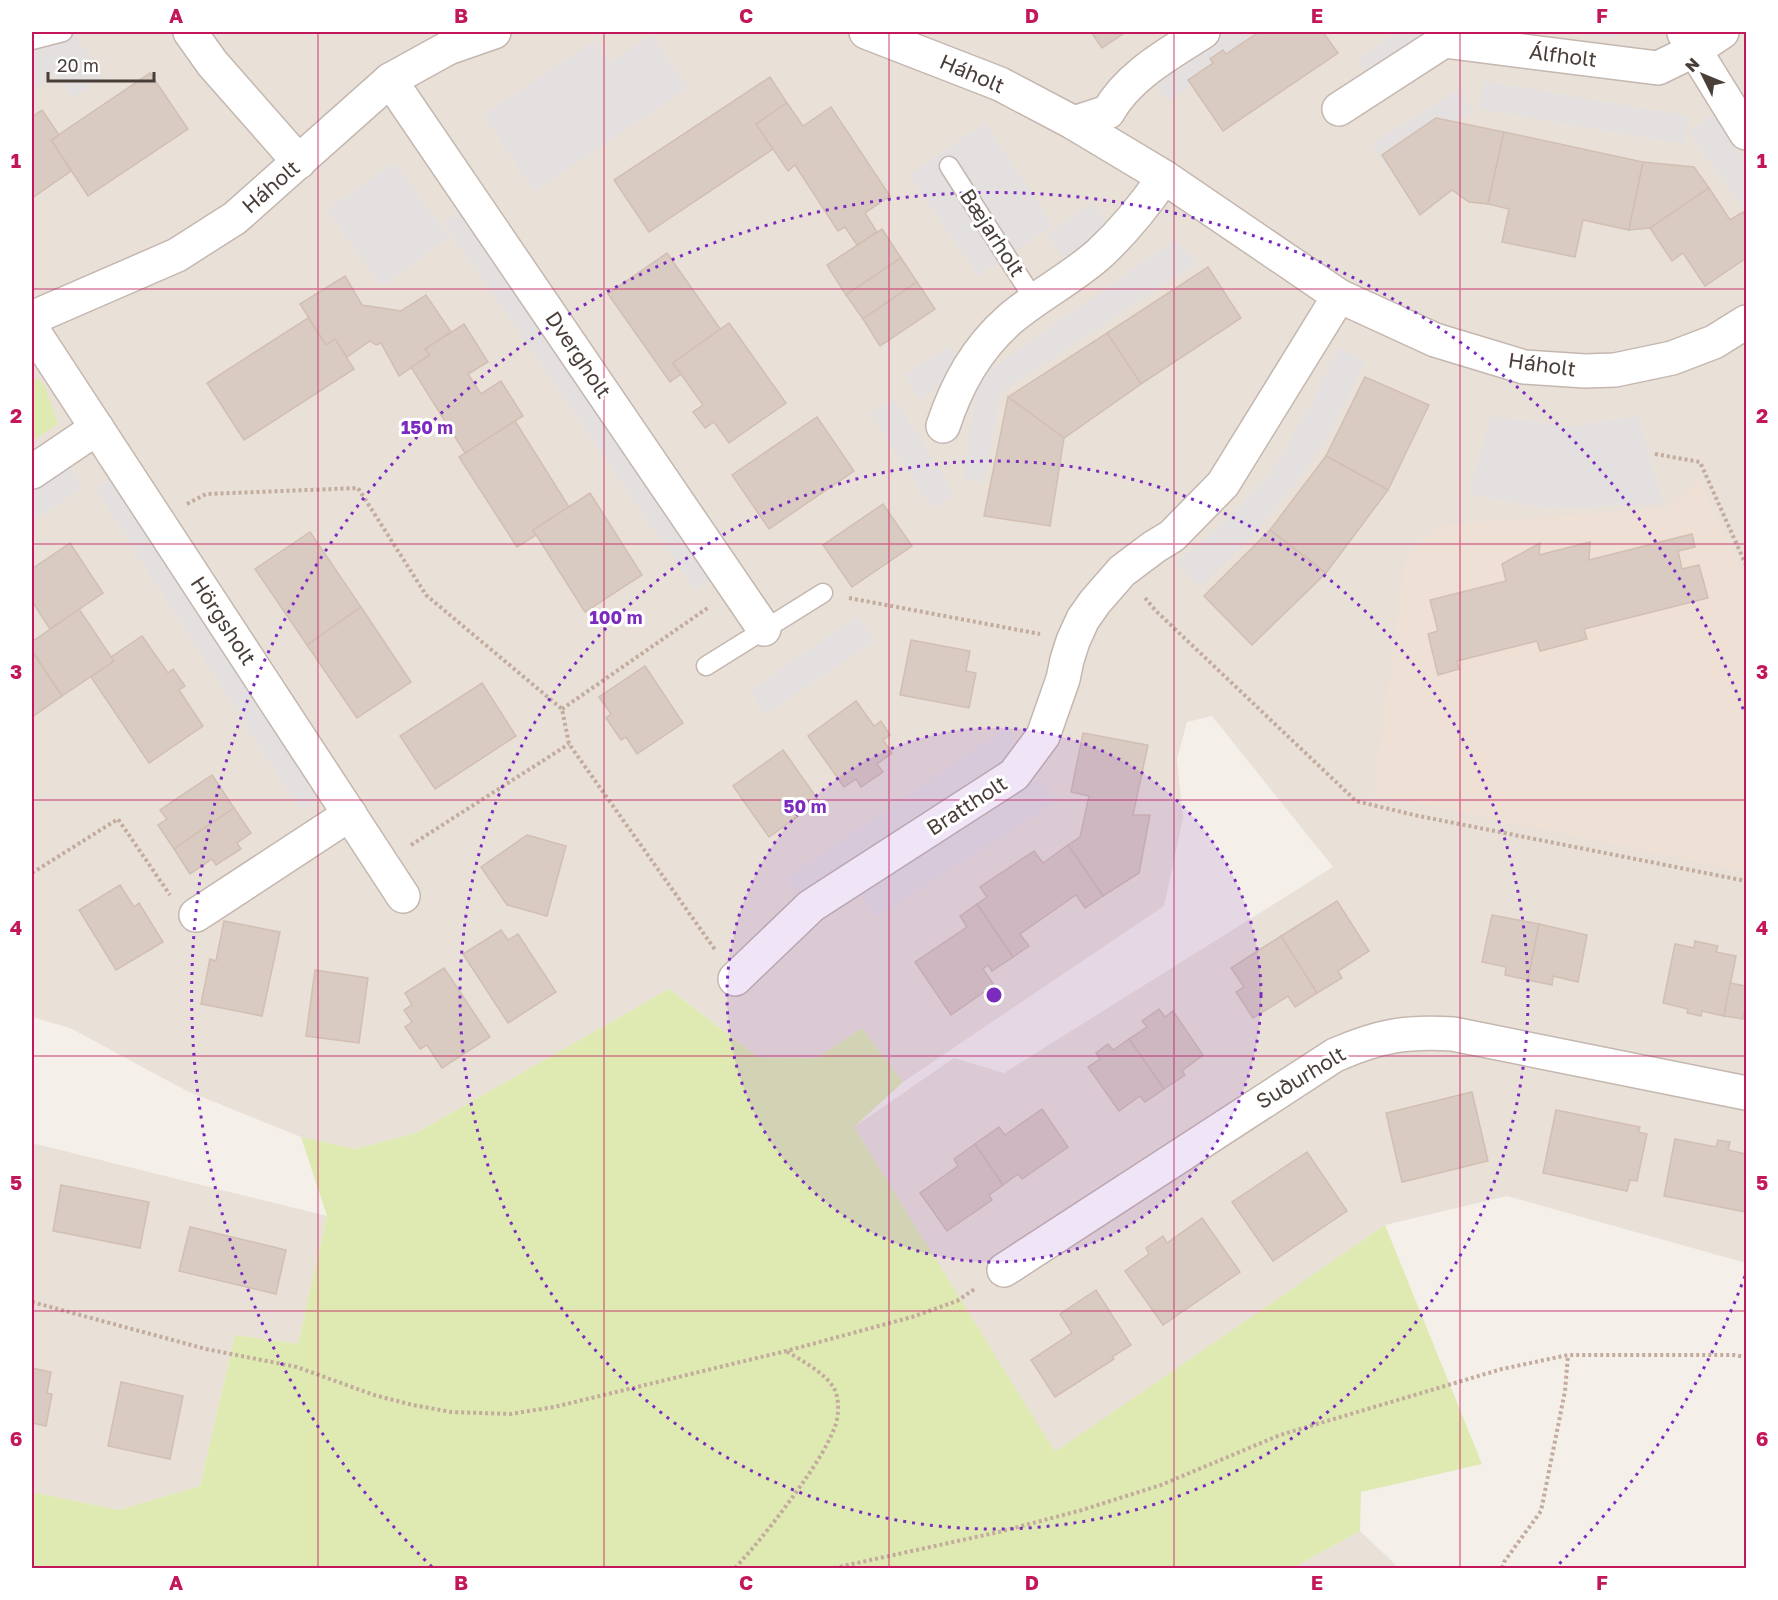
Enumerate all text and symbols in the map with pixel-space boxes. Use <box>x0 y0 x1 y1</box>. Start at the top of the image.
text: A <box>169 3 183 27</box>
text: B <box>454 3 468 27</box>
text: C <box>739 3 753 27</box>
text: D <box>1025 3 1039 27</box>
text: E <box>1311 3 1323 27</box>
text: F <box>1596 3 1608 27</box>
street label: Álfholt <box>1528 38 1598 72</box>
scale bar <box>48 45 154 83</box>
north arrow <box>1673 45 1733 105</box>
street label: Háholt <box>936 48 1009 98</box>
text: N <box>1681 53 1703 76</box>
text: 20 m <box>57 54 99 76</box>
text: 1 <box>11 148 21 172</box>
text: 1 <box>1757 148 1767 172</box>
street label: Háholt <box>236 154 305 218</box>
street label: Bæjarholt <box>955 184 1031 281</box>
street label: Dvergholt <box>540 306 617 403</box>
street label: Háholt <box>1507 346 1578 382</box>
text: 2 <box>10 403 22 427</box>
text: 2 <box>1756 403 1768 427</box>
text: 150 m <box>401 416 453 438</box>
street label: Hörgsholt <box>185 571 262 670</box>
text: 100 m <box>590 606 642 628</box>
text: 3 <box>10 659 22 683</box>
text: 3 <box>1756 659 1768 683</box>
street label: Brattholt <box>921 770 1011 841</box>
text: 50 m <box>784 795 826 817</box>
text: 4 <box>10 915 22 939</box>
text: 4 <box>1756 915 1768 939</box>
centre of rings <box>984 985 1004 1005</box>
street label: Suðurholt <box>1251 1040 1350 1114</box>
text: 5 <box>10 1170 22 1194</box>
text: 5 <box>1756 1170 1768 1194</box>
text: 6 <box>10 1426 22 1450</box>
text: 6 <box>1756 1426 1768 1450</box>
text: A <box>169 1570 183 1594</box>
text: B <box>454 1570 468 1594</box>
text: C <box>739 1570 753 1594</box>
text: D <box>1025 1570 1039 1594</box>
text: E <box>1311 1570 1323 1594</box>
text: F <box>1596 1570 1608 1594</box>

